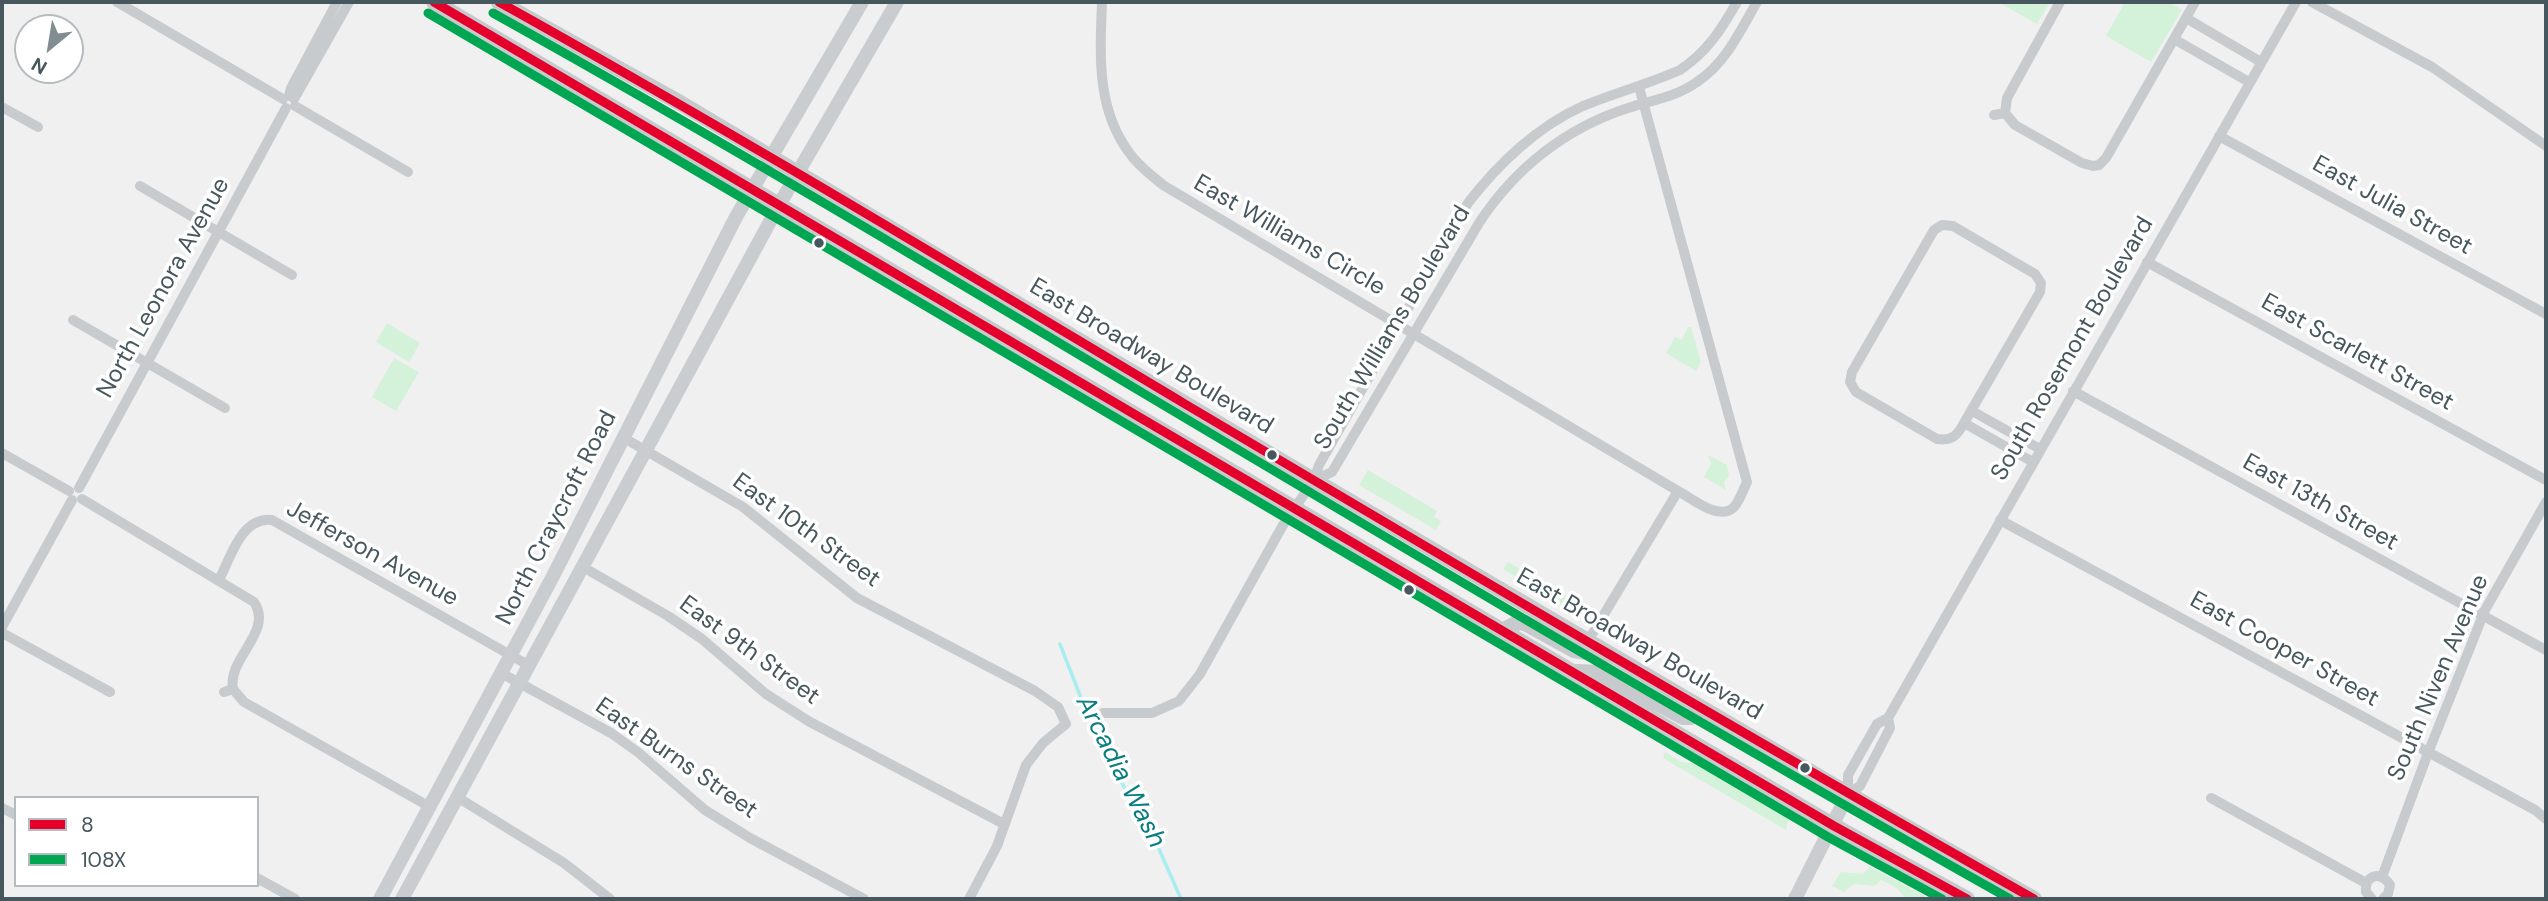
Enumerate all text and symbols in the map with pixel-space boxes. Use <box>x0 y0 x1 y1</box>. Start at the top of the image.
north arrow <box>14 14 84 84</box>
text: N <box>27 52 52 80</box>
street label: East Julia Street <box>2307 150 2477 262</box>
street label: East Williams Circle <box>1188 169 1390 303</box>
street label: North Leonora Avenue <box>91 173 237 403</box>
street label: South Williams Boulevard <box>1309 201 1477 455</box>
street label: South Rosemont Boulevard <box>1986 212 2160 486</box>
unlabelled marker <box>812 236 826 250</box>
street label: East Broadway Boulevard <box>1024 273 1278 441</box>
street label: East Scarlett Street <box>2256 288 2458 418</box>
street label: North Craycroft Road <box>490 406 624 630</box>
unlabelled marker <box>1265 448 1279 462</box>
street label: East 13th Street <box>2237 448 2403 558</box>
street label: East 10th Street <box>727 468 885 594</box>
street label: Jefferson Avenue <box>281 495 463 613</box>
street label: East Broadway Boulevard <box>1511 563 1767 727</box>
street label: South Niven Avenue <box>2383 571 2495 785</box>
unlabelled marker <box>1402 583 1416 597</box>
street label: East Cooper Street <box>2185 586 2383 714</box>
street label: East 9th Street <box>673 590 825 712</box>
water label: Arcadia Wash <box>1068 691 1172 853</box>
street label: East Burns Street <box>589 692 763 826</box>
unlabelled marker <box>1798 761 1812 775</box>
legend <box>14 796 259 887</box>
text: 8 <box>81 811 94 839</box>
text: 108X <box>81 846 127 874</box>

